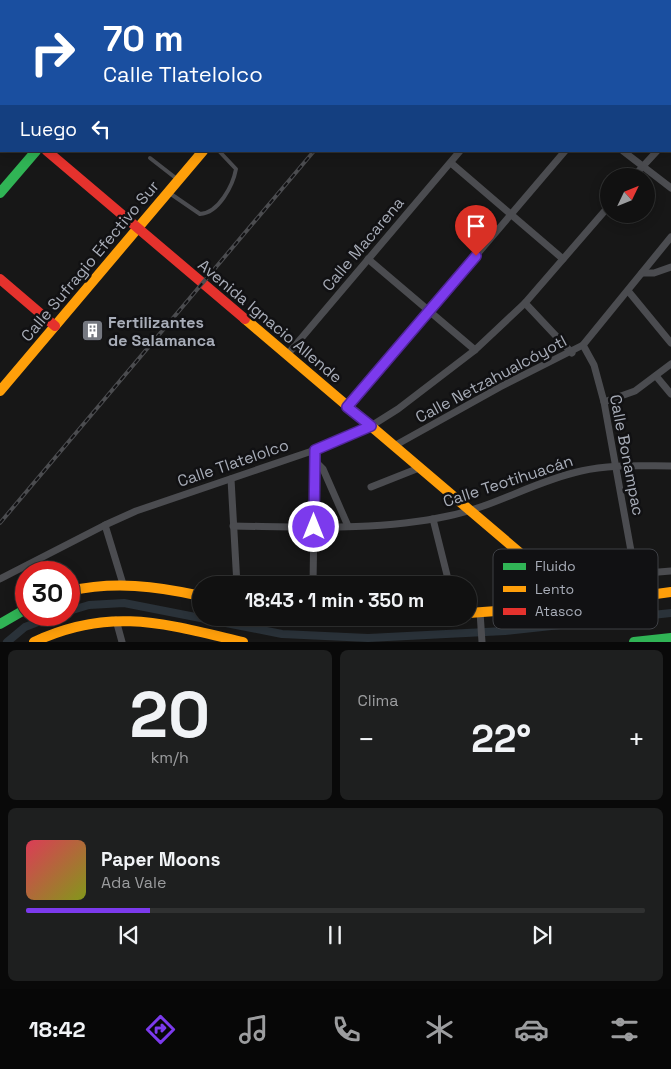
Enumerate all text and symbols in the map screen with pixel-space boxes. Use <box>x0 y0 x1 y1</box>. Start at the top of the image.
text: 70 m <box>103 17 184 61</box>
icon: right <box>20 20 85 85</box>
text: Calle Tlatelolco <box>103 60 263 88</box>
icon: left <box>87 115 115 143</box>
text: Luego <box>20 117 77 142</box>
north arrow <box>600 168 655 222</box>
map controls <box>600 168 655 223</box>
street label: Calle Sufragio Efectivo Sur <box>16 176 164 346</box>
street label: Calle Macarena <box>317 193 409 295</box>
pin <box>455 205 497 256</box>
icon: arrive <box>462 212 490 240</box>
street label: Avenida Ignacio Allende <box>193 254 347 388</box>
place label: Fertilizantes de Salamanca <box>108 312 215 351</box>
building icon: Fertilizantes de Salamanca <box>80 319 104 343</box>
street label: Calle Netzahualcóyotl <box>412 330 570 428</box>
street label: Calle Bonampac <box>605 393 649 517</box>
street label: Calle Tlatelolco <box>175 434 291 492</box>
street label: Calle Teotihuacán <box>440 450 576 512</box>
position arrow <box>287 500 339 552</box>
legend <box>493 549 658 629</box>
text: Fluido <box>535 557 576 575</box>
speed limit sign: 30 <box>15 561 80 626</box>
text: Lento <box>535 580 574 598</box>
text: 18:43 · 1 min · 350 m <box>245 588 424 613</box>
text: Atasco <box>535 602 582 620</box>
text: 20 <box>129 673 210 756</box>
text: Clima <box>358 690 399 711</box>
text: 22° <box>471 715 531 763</box>
text: − <box>358 721 375 757</box>
text: + <box>628 721 645 757</box>
text: km/h <box>151 747 189 768</box>
text: Paper Moons <box>101 847 220 872</box>
text: Ada Vale <box>101 872 166 893</box>
icon: previous <box>115 921 143 949</box>
icon: pause <box>321 921 349 949</box>
icon: next <box>528 921 556 949</box>
icon: directions <box>143 1012 178 1047</box>
icon: music <box>236 1012 271 1047</box>
icon: phone <box>329 1012 364 1047</box>
icon: climate <box>422 1012 457 1047</box>
icon: car <box>514 1012 549 1047</box>
icon: filters <box>607 1012 642 1047</box>
text: 18:42 <box>29 1015 86 1043</box>

